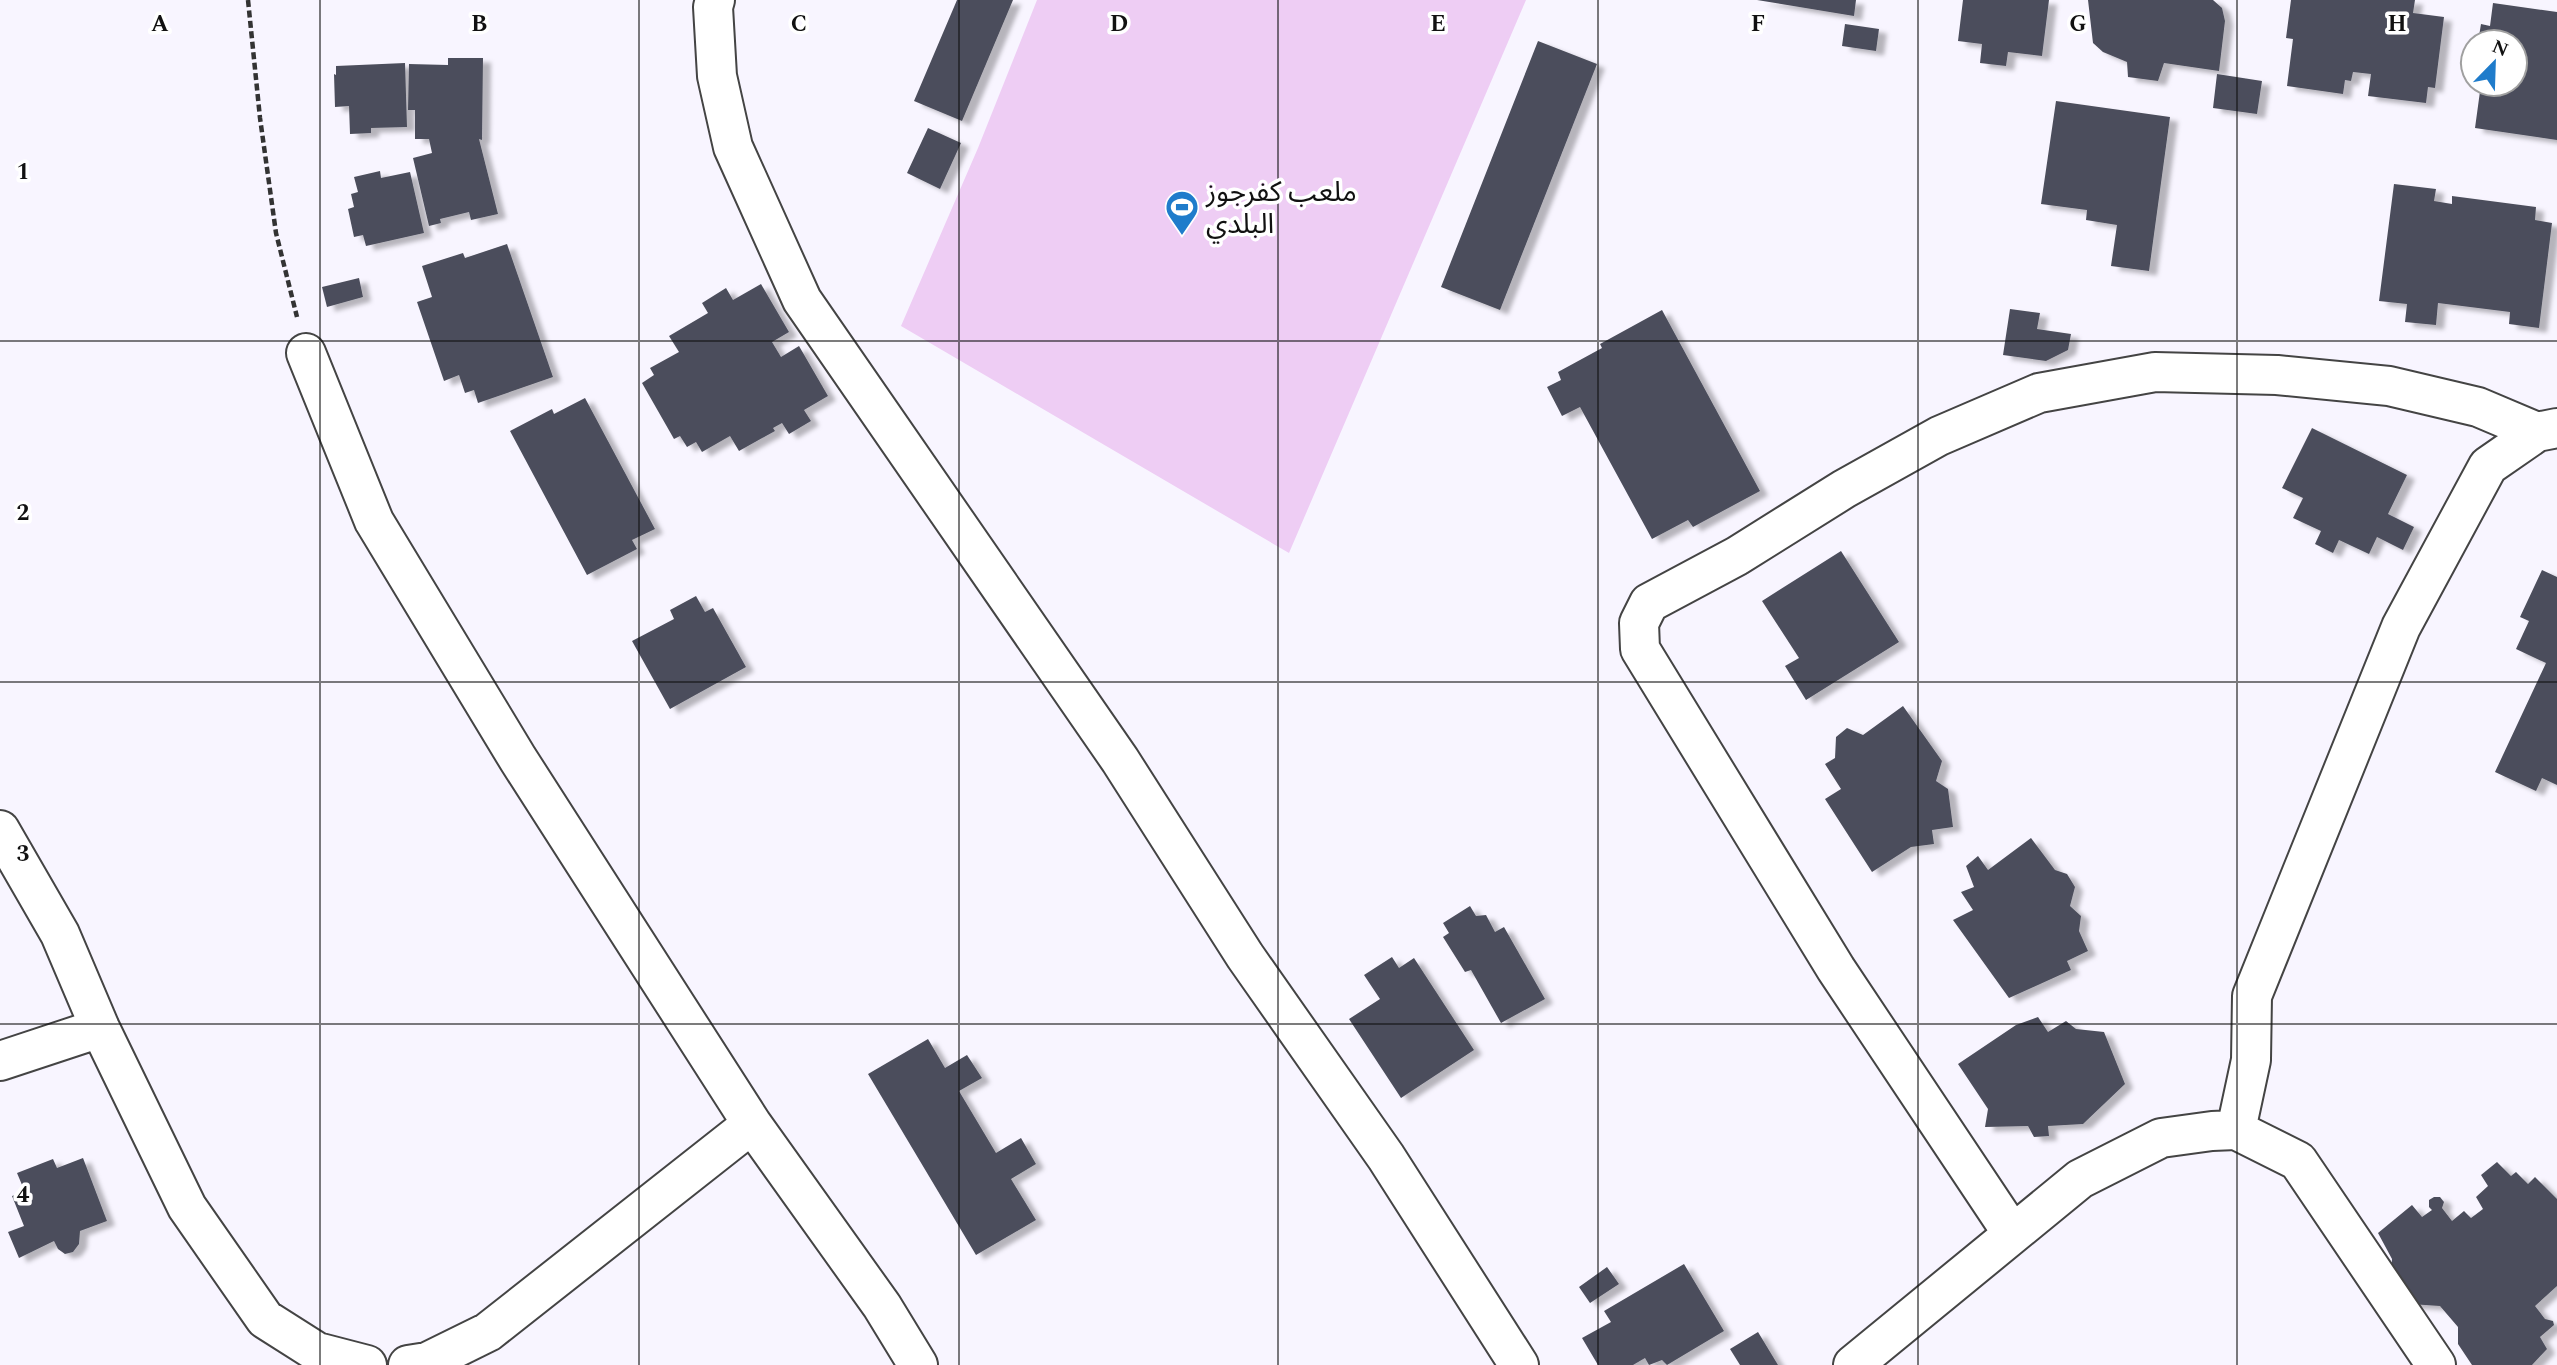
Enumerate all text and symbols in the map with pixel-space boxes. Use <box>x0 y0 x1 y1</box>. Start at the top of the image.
text: A <box>151 7 169 42</box>
text: B <box>471 7 487 42</box>
text: C <box>791 7 807 42</box>
text: D <box>1110 7 1128 42</box>
text: E <box>1430 7 1446 42</box>
text: F <box>1751 7 1765 42</box>
text: G <box>2069 7 2087 42</box>
text: H <box>2387 7 2407 42</box>
north arrow <box>2459 28 2529 98</box>
text: N <box>2487 32 2513 65</box>
text: 1 <box>17 155 29 190</box>
place label: ملعب كفرجوز البلدي <box>1205 171 1357 246</box>
sports icon: ملعب كفرجوز البلدي <box>1163 188 1201 237</box>
text: 2 <box>17 496 30 531</box>
text: 3 <box>17 837 30 872</box>
text: 4 <box>17 1178 30 1213</box>

